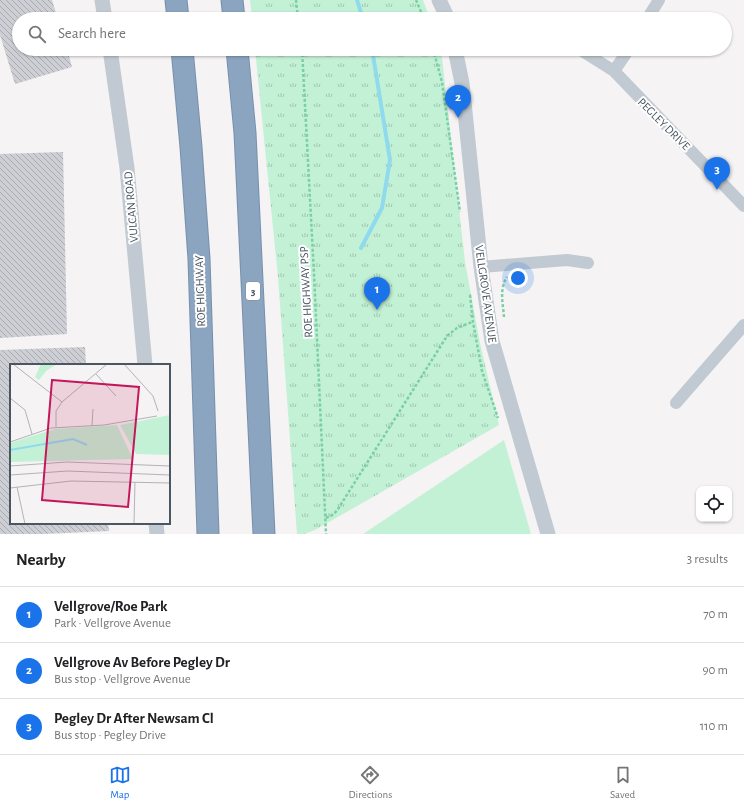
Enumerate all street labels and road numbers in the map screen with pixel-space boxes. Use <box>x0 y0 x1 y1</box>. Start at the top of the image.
street label: PEGLEY DRIVE <box>636 96 692 152</box>
street label: VULCAN ROAD <box>122 171 140 243</box>
street label: VELLGROVE AVENUE <box>473 244 499 344</box>
street label: ROE HIGHWAY PSP <box>298 246 314 338</box>
street label: ROE HIGHWAY <box>193 254 207 327</box>
road number: 3 <box>246 282 260 300</box>

